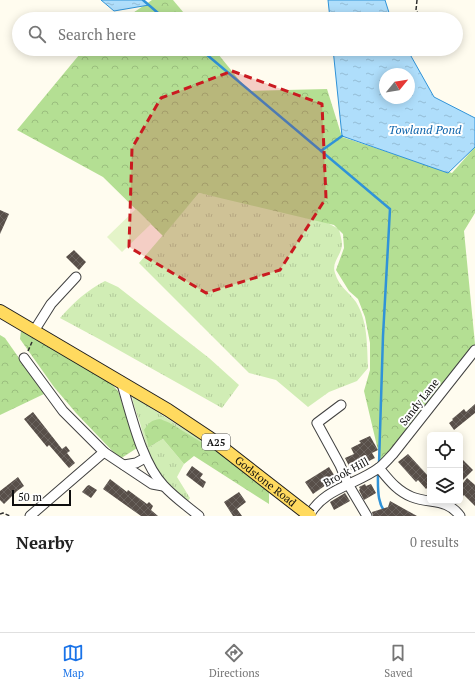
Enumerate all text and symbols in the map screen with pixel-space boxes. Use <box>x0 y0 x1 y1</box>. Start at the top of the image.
search box <box>12 12 463 56</box>
icon: search <box>26 23 48 45</box>
text: Search here <box>58 24 136 44</box>
north arrow <box>379 68 415 104</box>
water label: Towland Pond <box>389 122 462 137</box>
street label: Sandy Lane <box>396 375 442 428</box>
map controls <box>427 432 463 504</box>
button: locate <box>427 432 463 468</box>
road number: A25 <box>202 434 230 450</box>
street label: Godstone Road <box>232 453 299 510</box>
street label: Brook Hill <box>321 454 371 490</box>
button: layers <box>427 468 463 504</box>
scale bar <box>12 488 71 507</box>
text: 50 m <box>18 490 42 504</box>
text: Nearby <box>16 531 74 554</box>
text: 0 results <box>410 533 459 551</box>
tab: Map <box>62 642 84 680</box>
tab: Directions <box>209 642 260 680</box>
tab: Saved <box>384 642 413 680</box>

